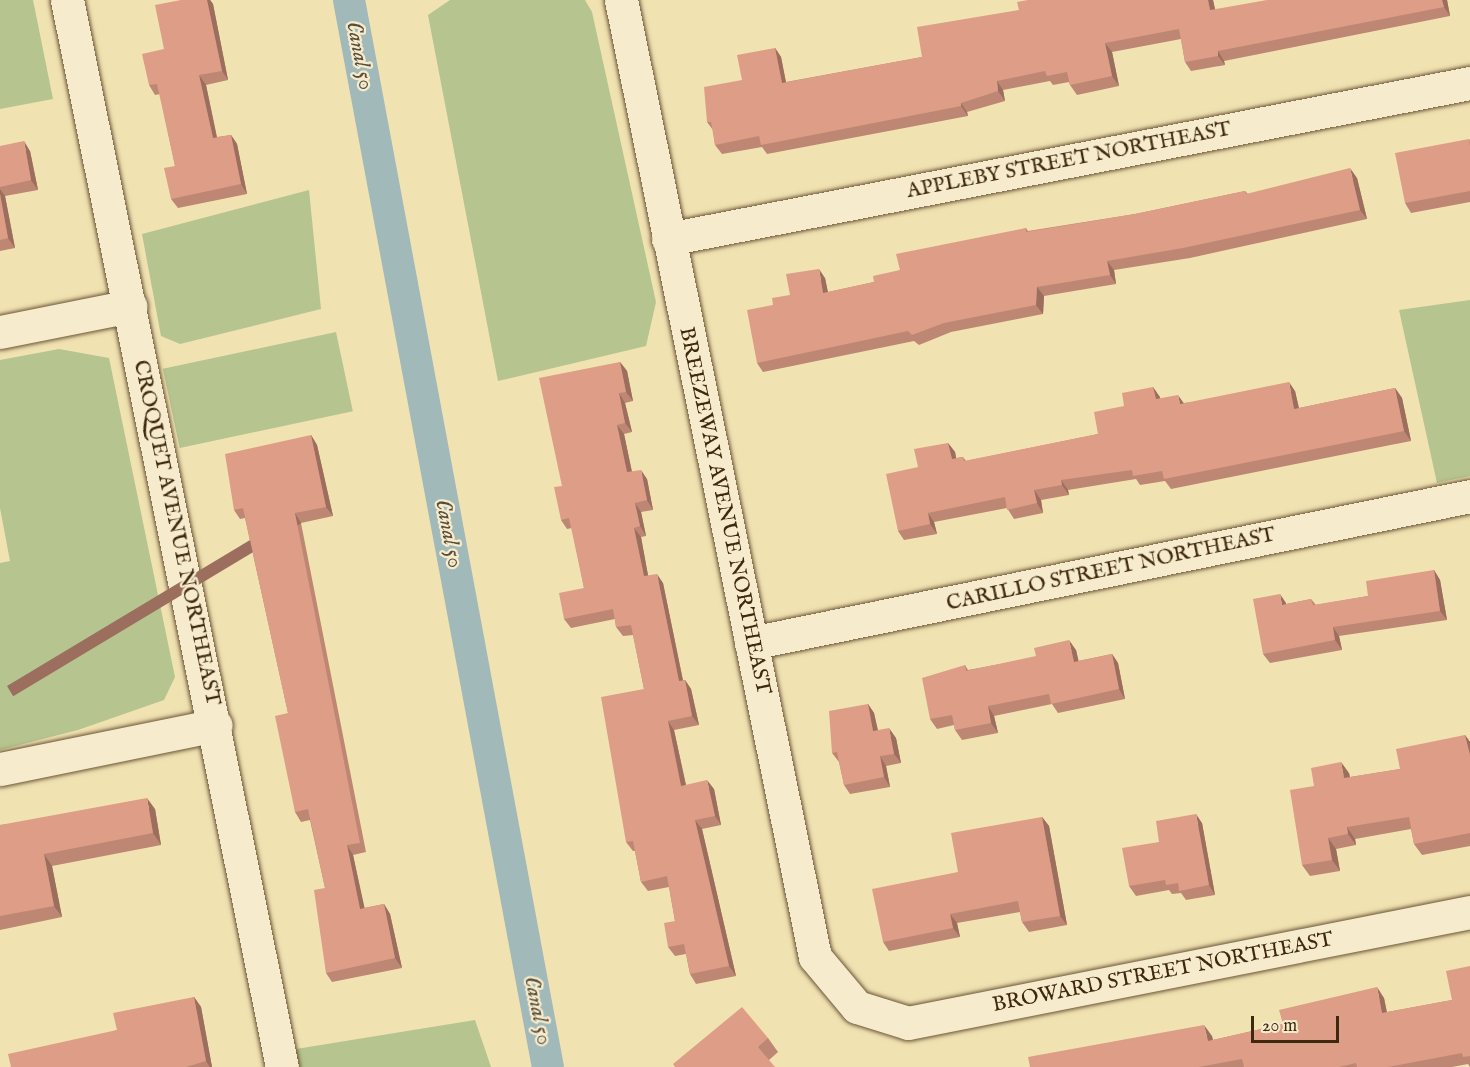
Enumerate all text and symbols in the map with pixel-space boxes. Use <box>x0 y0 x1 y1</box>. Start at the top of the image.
water label: Canal 50 <box>339 19 379 93</box>
street label: APPLEBY STREET NORTHEAST <box>905 117 1233 205</box>
street label: BREEZEWAY AVENUE NORTHEAST <box>673 325 775 697</box>
street label: CROQUET AVENUE NORTHEAST <box>127 358 225 708</box>
water label: Canal 50 <box>428 497 468 571</box>
street label: CARILLO STREET NORTHEAST <box>944 523 1278 617</box>
street label: BROWARD STREET NORTHEAST <box>990 928 1336 1018</box>
water label: Canal 50 <box>517 974 557 1048</box>
scale bar <box>1254 1004 1342 1042</box>
text: 20 m <box>1262 1015 1297 1038</box>

